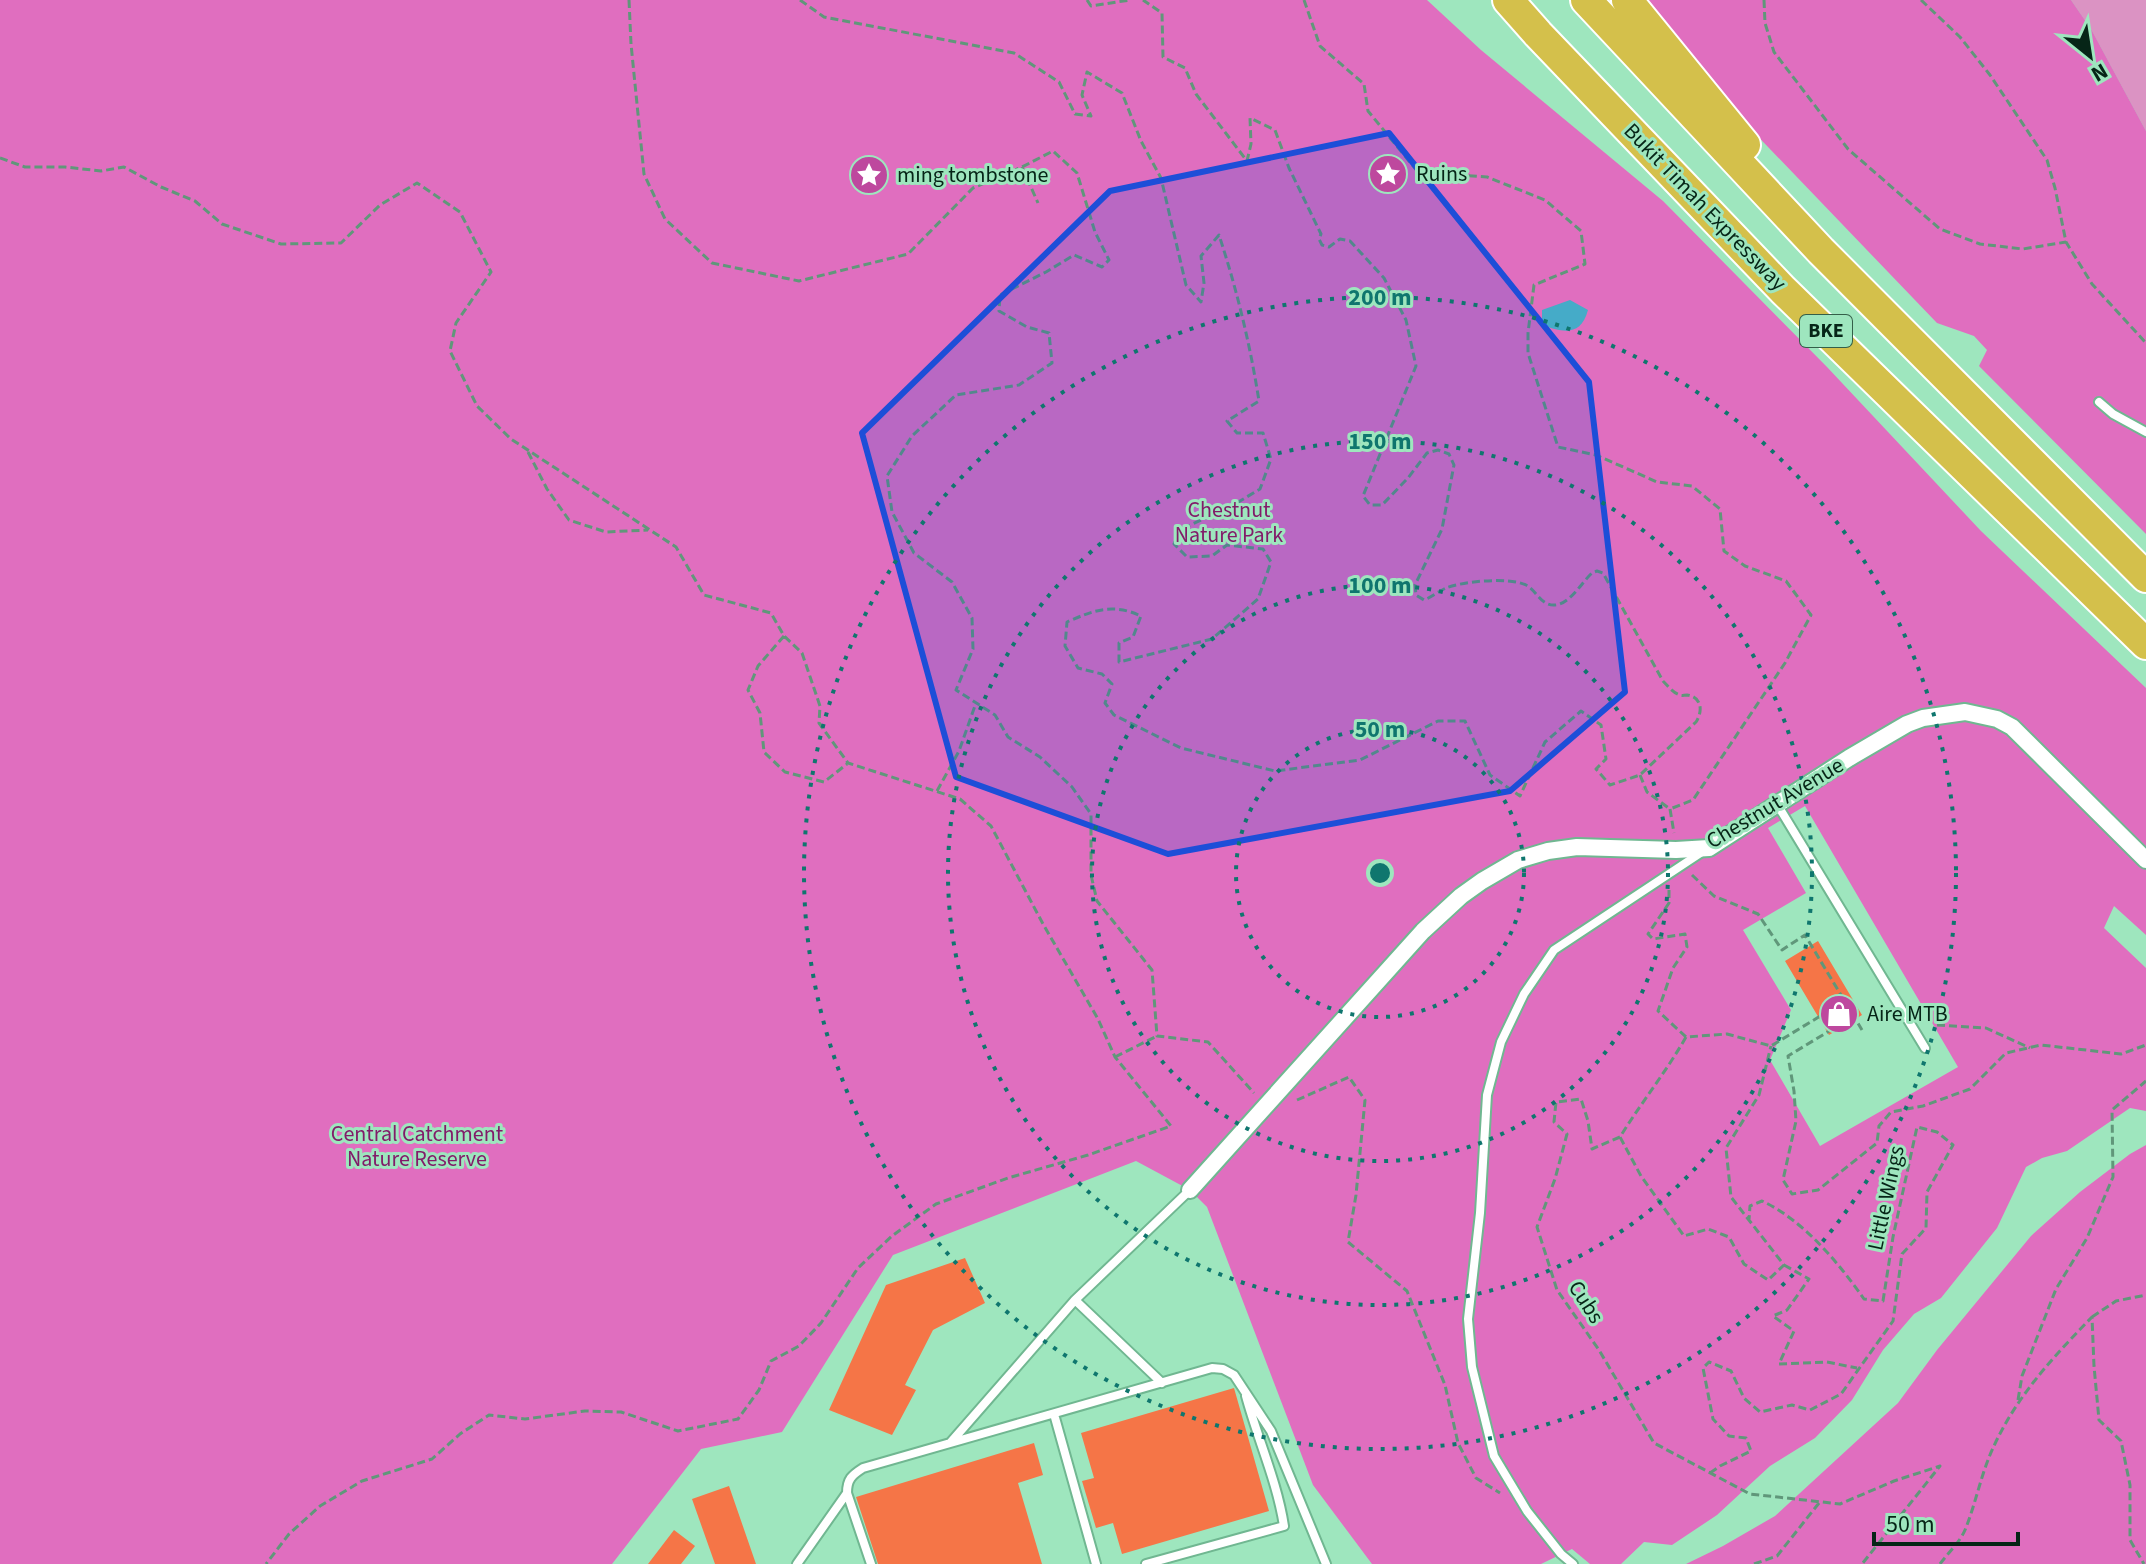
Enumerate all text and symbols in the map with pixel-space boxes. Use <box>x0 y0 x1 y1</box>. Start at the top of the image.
north arrow <box>2050 16 2130 96</box>
text: N <box>2085 55 2114 90</box>
street label: Bukit Timah Expressway <box>1616 116 1794 299</box>
place icon: Ruins <box>1367 153 1409 195</box>
place icon: ming tombstone <box>848 154 890 196</box>
place label: Ruins <box>1416 158 1467 190</box>
place label: ming tombstone <box>897 159 1048 191</box>
text: 200 m <box>1348 280 1412 315</box>
road number: BKE <box>1800 315 1852 347</box>
text: 150 m <box>1348 424 1412 459</box>
park label: Chestnut Nature Park <box>1175 494 1283 551</box>
text: 100 m <box>1348 568 1412 603</box>
text: 50 m <box>1355 712 1405 747</box>
street label: Chestnut Avenue <box>1700 749 1850 857</box>
centre of rings <box>1366 859 1394 887</box>
shop icon: Aire MTB <box>1818 993 1860 1035</box>
place label: Aire MTB <box>1867 998 1948 1030</box>
park label: Central Catchment Nature Reserve <box>331 1118 504 1175</box>
street label: Little Wings <box>1859 1143 1913 1253</box>
street label: Cubs <box>1560 1274 1612 1330</box>
scale bar <box>1874 1496 2018 1546</box>
text: 50 m <box>1886 1507 1935 1542</box>

